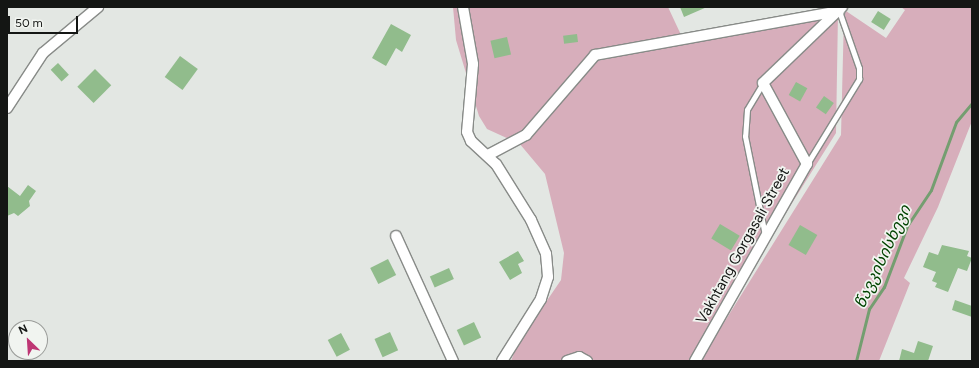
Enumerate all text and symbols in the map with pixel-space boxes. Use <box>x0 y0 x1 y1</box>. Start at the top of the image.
scale bar <box>10 8 80 34</box>
text: 50 m <box>15 16 43 30</box>
street label: Vakhtang Gorgasali Street <box>692 165 794 327</box>
water label: წავკისისხევი <box>851 202 915 312</box>
north arrow <box>8 320 48 360</box>
text: N <box>17 322 30 337</box>

